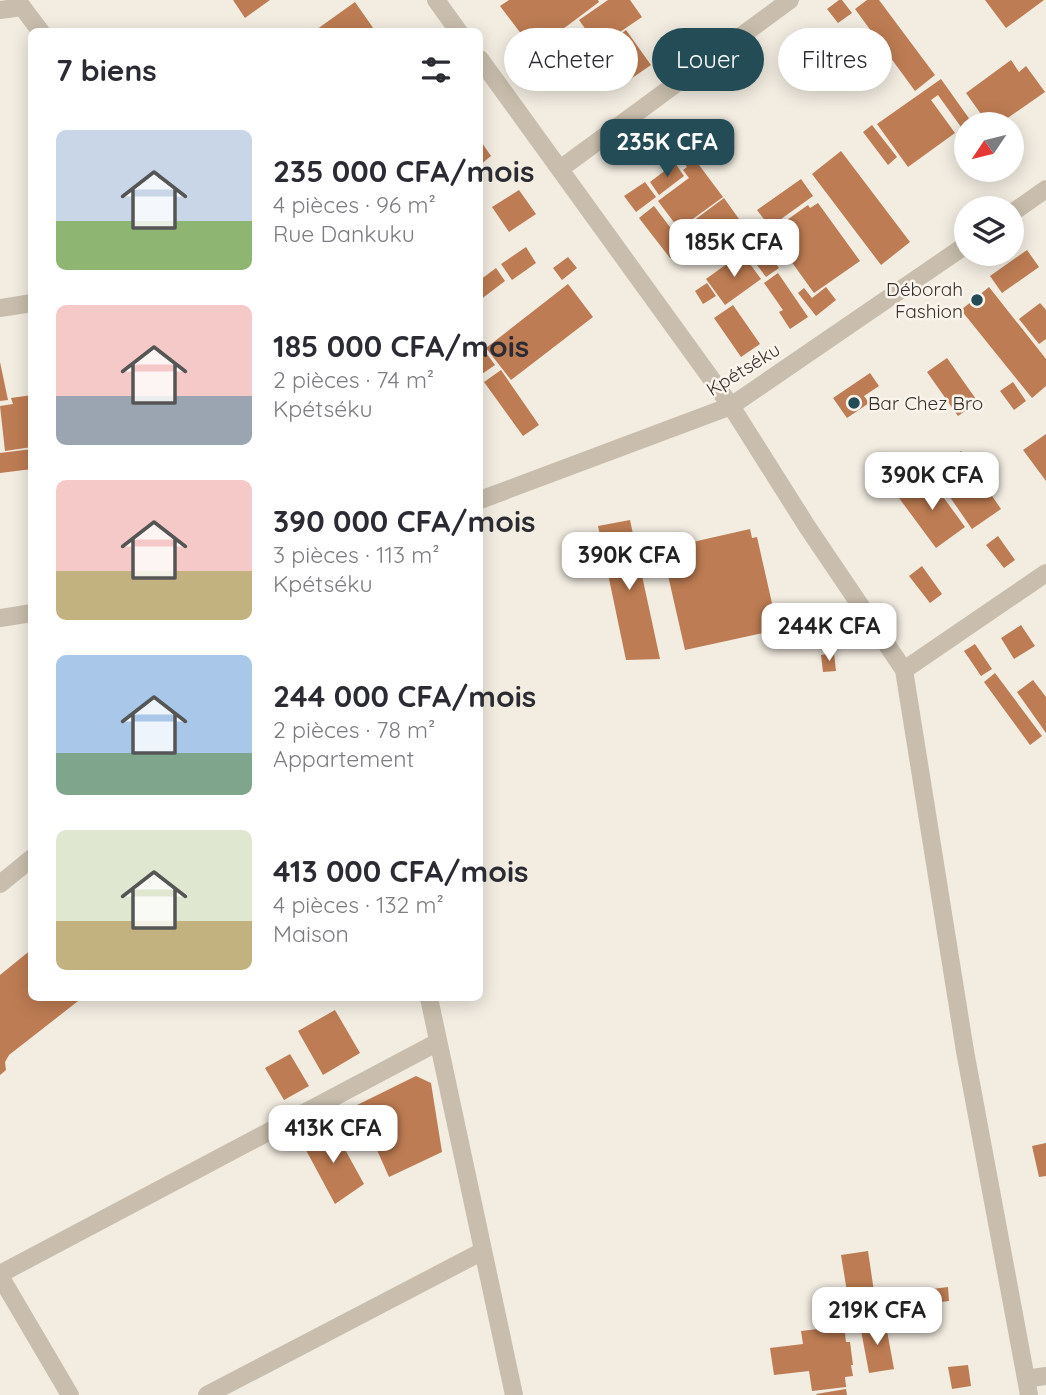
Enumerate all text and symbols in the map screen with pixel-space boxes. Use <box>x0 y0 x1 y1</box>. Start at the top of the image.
chip: Acheter <box>504 28 638 91</box>
chip: Louer <box>652 28 764 91</box>
chip: Filtres <box>778 28 892 91</box>
text: 7 biens <box>56 51 157 89</box>
icon: filters <box>417 51 455 89</box>
north arrow <box>954 112 1024 182</box>
map controls <box>954 112 1024 266</box>
pin: 235K CFA <box>595 120 739 179</box>
text: 235K CFA <box>616 127 718 156</box>
text: 235 000 CFA/mois <box>273 152 534 190</box>
icon: home <box>112 158 196 242</box>
text: 4 pièces · 96 m² <box>273 190 436 219</box>
button: layers <box>954 196 1024 266</box>
text: Rue Dankuku <box>273 219 415 248</box>
pin: 185K CFA <box>662 219 806 279</box>
text: 185K CFA <box>685 227 783 256</box>
place label: Déborah Fashion <box>886 277 963 323</box>
marker: Déborah Fashion <box>969 292 985 308</box>
text: 185 000 CFA/mois <box>273 327 529 365</box>
icon: home <box>112 333 196 417</box>
street label: Kpétséku <box>702 337 784 401</box>
text: 2 pièces · 74 m² <box>273 365 434 394</box>
place label: Bar Chez Bro <box>868 391 983 415</box>
text: Kpétséku <box>273 394 373 423</box>
marker: Bar Chez Bro <box>846 395 862 411</box>
pin: 390K CFA <box>860 452 1004 512</box>
text: 390K CFA <box>881 460 983 489</box>
text: 390 000 CFA/mois <box>273 502 535 540</box>
icon: home <box>112 508 196 592</box>
pin: 390K CFA <box>557 532 701 592</box>
text: 3 pièces · 113 m² <box>273 540 440 569</box>
text: 390K CFA <box>578 540 680 569</box>
text: Kpétséku <box>273 569 373 598</box>
pin: 244K CFA <box>757 604 901 663</box>
text: 244K CFA <box>778 611 880 640</box>
text: 244 000 CFA/mois <box>273 677 536 715</box>
icon: home <box>112 683 196 767</box>
text: 2 pièces · 78 m² <box>273 715 435 744</box>
text: Appartement <box>273 744 414 773</box>
text: 413 000 CFA/mois <box>273 852 528 890</box>
icon: home <box>112 858 196 942</box>
text: 4 pièces · 132 m² <box>273 890 444 919</box>
text: Maison <box>273 919 349 948</box>
pin: 413K CFA <box>261 1106 405 1165</box>
text: 413K CFA <box>285 1113 381 1142</box>
pin: 219K CFA <box>805 1288 949 1347</box>
text: 219K CFA <box>828 1295 926 1324</box>

